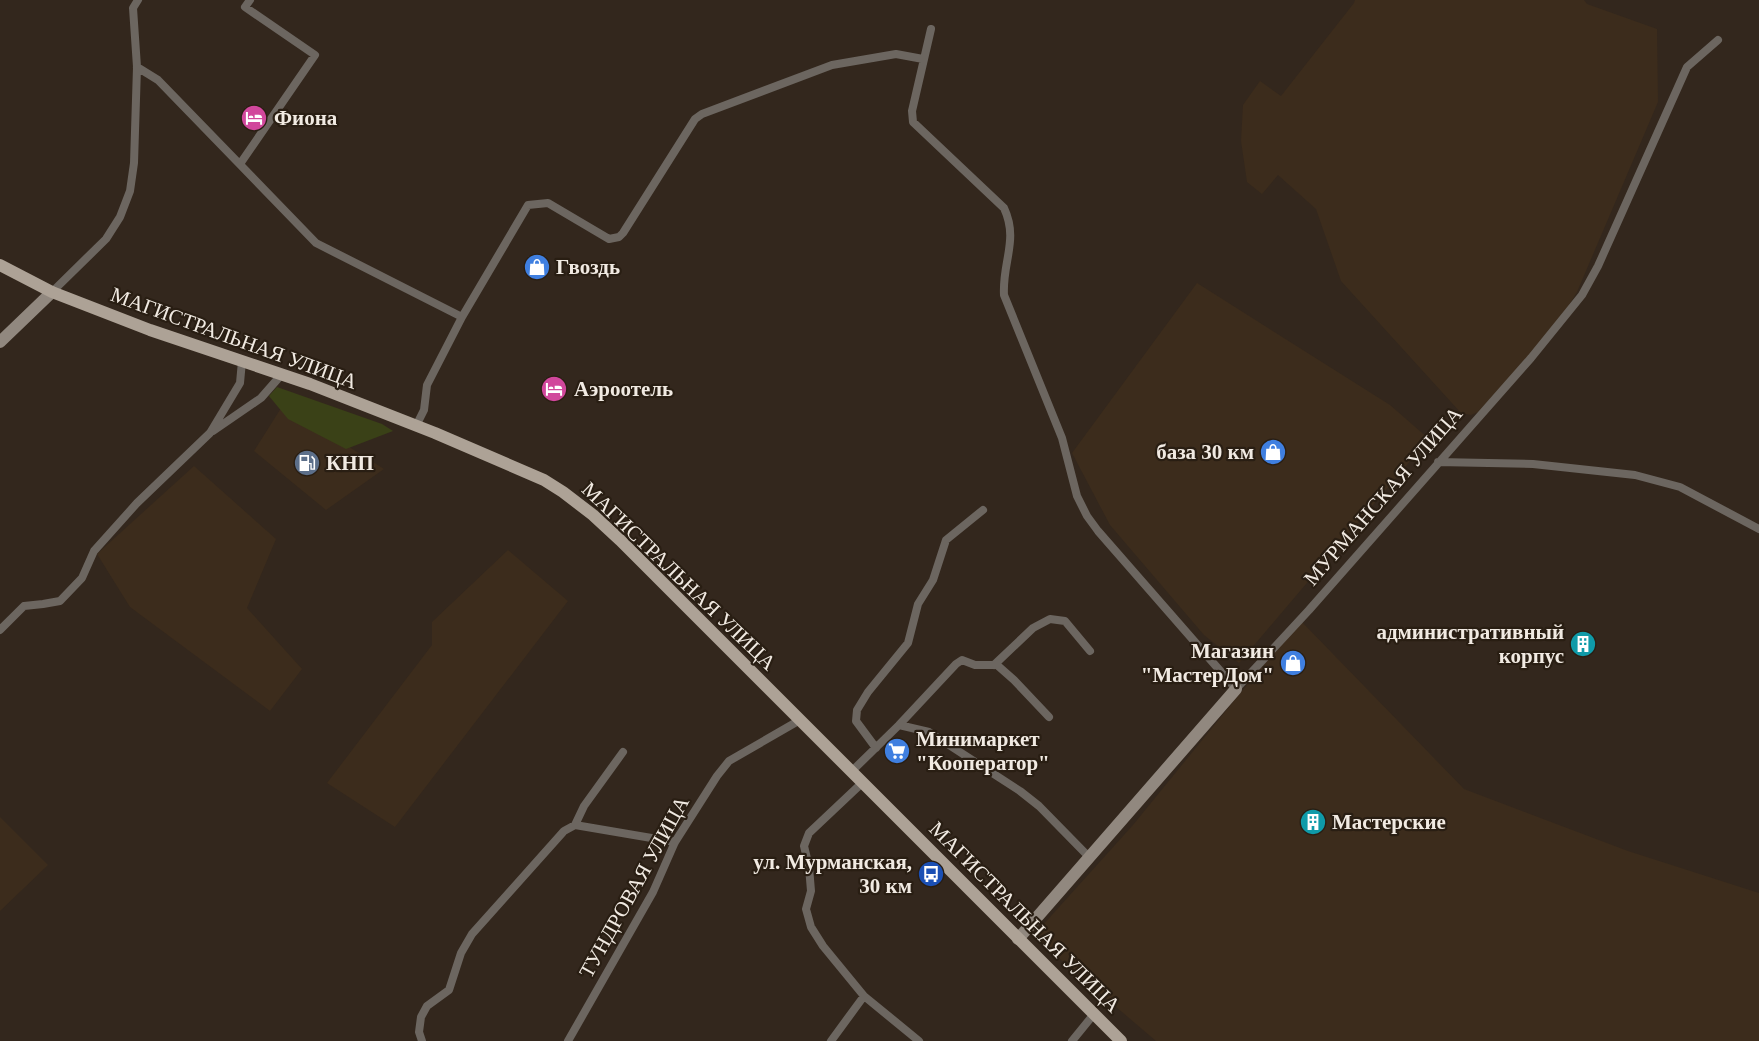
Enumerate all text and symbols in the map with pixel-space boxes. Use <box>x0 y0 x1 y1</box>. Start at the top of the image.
hotel icon: Фиона <box>239 103 269 133</box>
place label: Фиона <box>274 106 338 130</box>
shop icon: Гвоздь <box>522 252 552 282</box>
place label: Гвоздь <box>556 255 620 279</box>
street label: МАГИСТРАЛЬНАЯ УЛИЦА <box>108 282 361 394</box>
hotel icon: Аэроотель <box>539 374 569 404</box>
place label: Аэроотель <box>574 377 673 401</box>
street label: МУРМАНСКАЯ УЛИЦА <box>1299 401 1468 590</box>
shop icon: база 30 км <box>1258 437 1288 467</box>
place label: база 30 км <box>1156 440 1254 464</box>
fuel station icon: КНП <box>292 448 322 478</box>
place label: КНП <box>326 451 374 475</box>
street label: МАГИСТРАЛЬНАЯ УЛИЦА <box>577 477 782 676</box>
place label: административный корпус <box>1376 620 1564 668</box>
building icon: административный корпус <box>1568 629 1598 659</box>
place label: Магазин "МастерДом" <box>1141 639 1274 687</box>
shop icon: Магазин "МастерДом" <box>1278 648 1308 678</box>
place label: Минимаркет "Кооператор" <box>916 727 1050 775</box>
supermarket icon: Минимаркет "Кооператор" <box>882 736 912 766</box>
street label: ТУНДРОВАЯ УЛИЦА <box>574 791 694 982</box>
building icon: Мастерские <box>1298 807 1328 837</box>
place label: Мастерские <box>1332 810 1446 834</box>
street label: МАГИСТРАЛЬНАЯ УЛИЦА <box>924 816 1126 1018</box>
place label: ул. Мурманская, 30 км <box>753 850 912 898</box>
bus stop icon: ул. Мурманская, 30 км <box>916 859 946 889</box>

